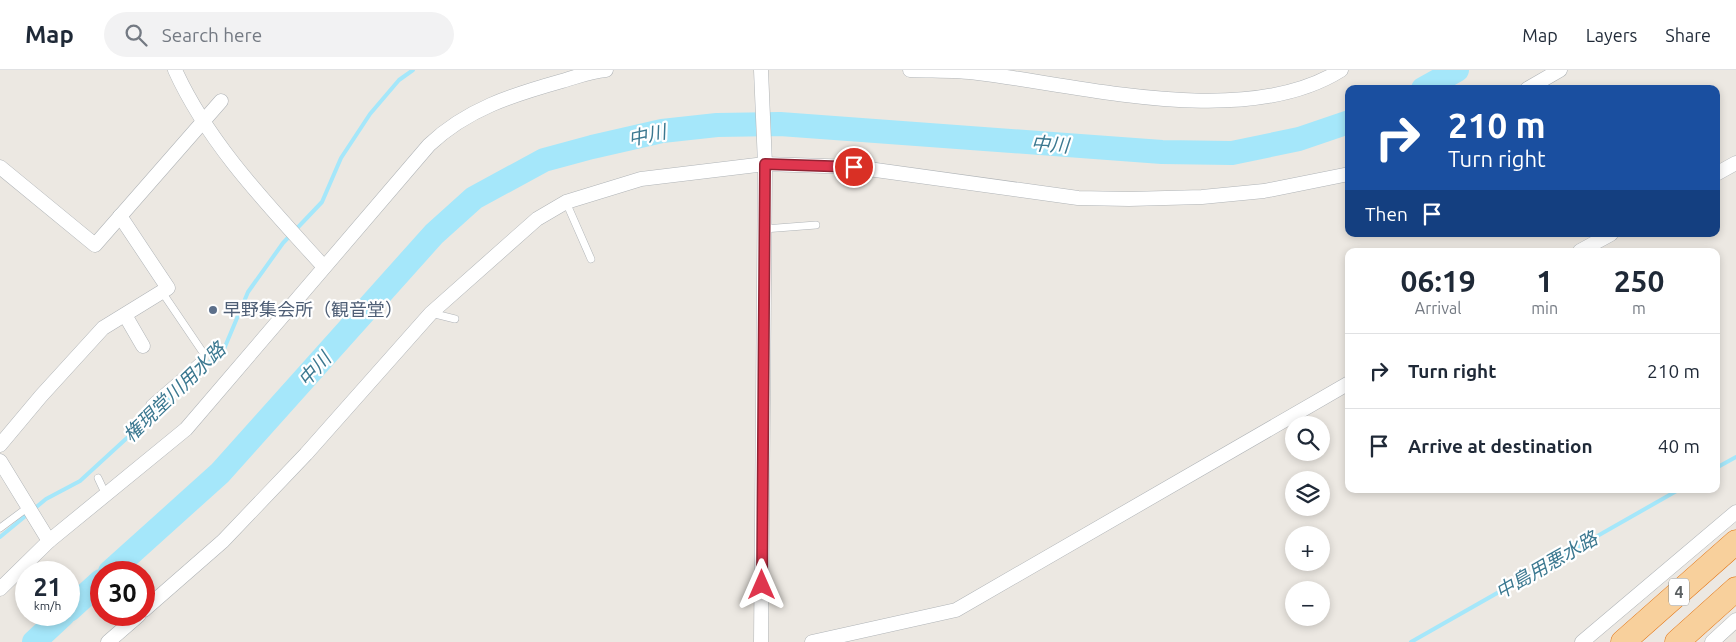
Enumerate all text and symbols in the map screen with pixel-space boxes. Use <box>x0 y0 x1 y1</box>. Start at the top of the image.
search box <box>104 12 454 57</box>
text: Map <box>25 21 74 48</box>
icon: search <box>122 21 150 49</box>
text: Search here <box>162 24 262 46</box>
text: Map <box>1522 25 1558 45</box>
text: Layers <box>1586 25 1637 45</box>
text: Share <box>1665 25 1711 45</box>
icon: right <box>1365 105 1430 170</box>
text: 210 m <box>1448 105 1546 145</box>
water label: 中川 <box>626 120 670 150</box>
water label: 中川 <box>1030 132 1072 156</box>
pin <box>833 146 875 188</box>
text: Turn right <box>1448 146 1546 171</box>
icon: arrive <box>840 153 868 181</box>
icon: arrive <box>1418 200 1446 228</box>
text: Then <box>1365 203 1408 225</box>
text: 06:19 <box>1401 264 1476 298</box>
text: 1 <box>1536 264 1553 298</box>
text: 250 <box>1614 264 1664 298</box>
place label: 早野集会所（観音堂） <box>223 299 403 319</box>
text: Arrival <box>1415 299 1461 317</box>
text: min <box>1531 299 1558 317</box>
text: m <box>1632 299 1646 317</box>
marker: 早野集会所（観音堂） <box>207 304 219 316</box>
water label: 権現堂川用水路 <box>119 337 231 446</box>
water label: 中川 <box>293 346 336 390</box>
icon: right <box>1365 357 1393 385</box>
text: Turn right <box>1408 360 1496 382</box>
text: 210 m <box>1647 360 1700 382</box>
map controls <box>1285 416 1330 626</box>
button: search <box>1285 416 1330 461</box>
icon: arrive <box>1365 432 1393 460</box>
text: Arrive at destination <box>1408 435 1593 457</box>
text: 40 m <box>1658 435 1700 457</box>
button: layers <box>1285 471 1330 516</box>
button: + <box>1285 526 1330 571</box>
water label: 中島用悪水路 <box>1491 526 1603 603</box>
position arrow <box>735 558 787 610</box>
speed limit sign: 30 <box>90 561 155 626</box>
text: 21 <box>33 573 62 601</box>
road number: 4 <box>1669 578 1689 606</box>
button: − <box>1285 581 1330 626</box>
text: km/h <box>34 599 61 612</box>

